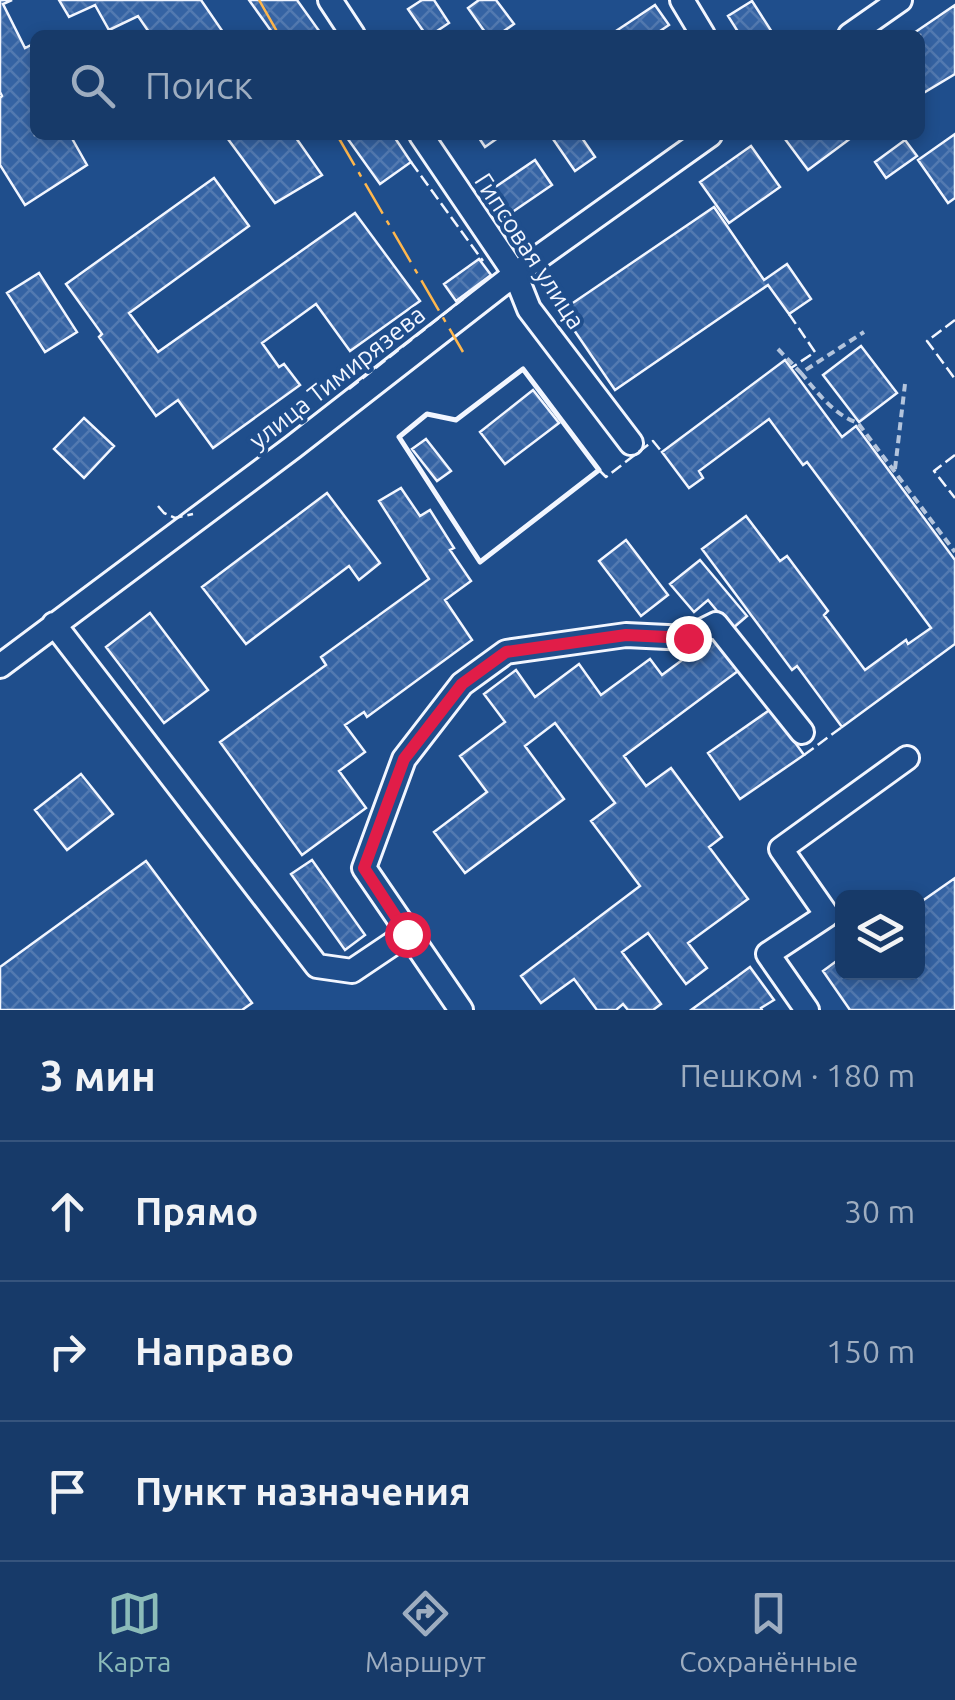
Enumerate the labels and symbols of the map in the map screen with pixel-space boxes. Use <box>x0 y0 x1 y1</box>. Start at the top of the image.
street label: Гипсовая улица <box>469 168 591 334</box>
street label: улица Тимирязева <box>244 300 430 454</box>
route end <box>666 616 712 662</box>
route start <box>385 912 431 958</box>

